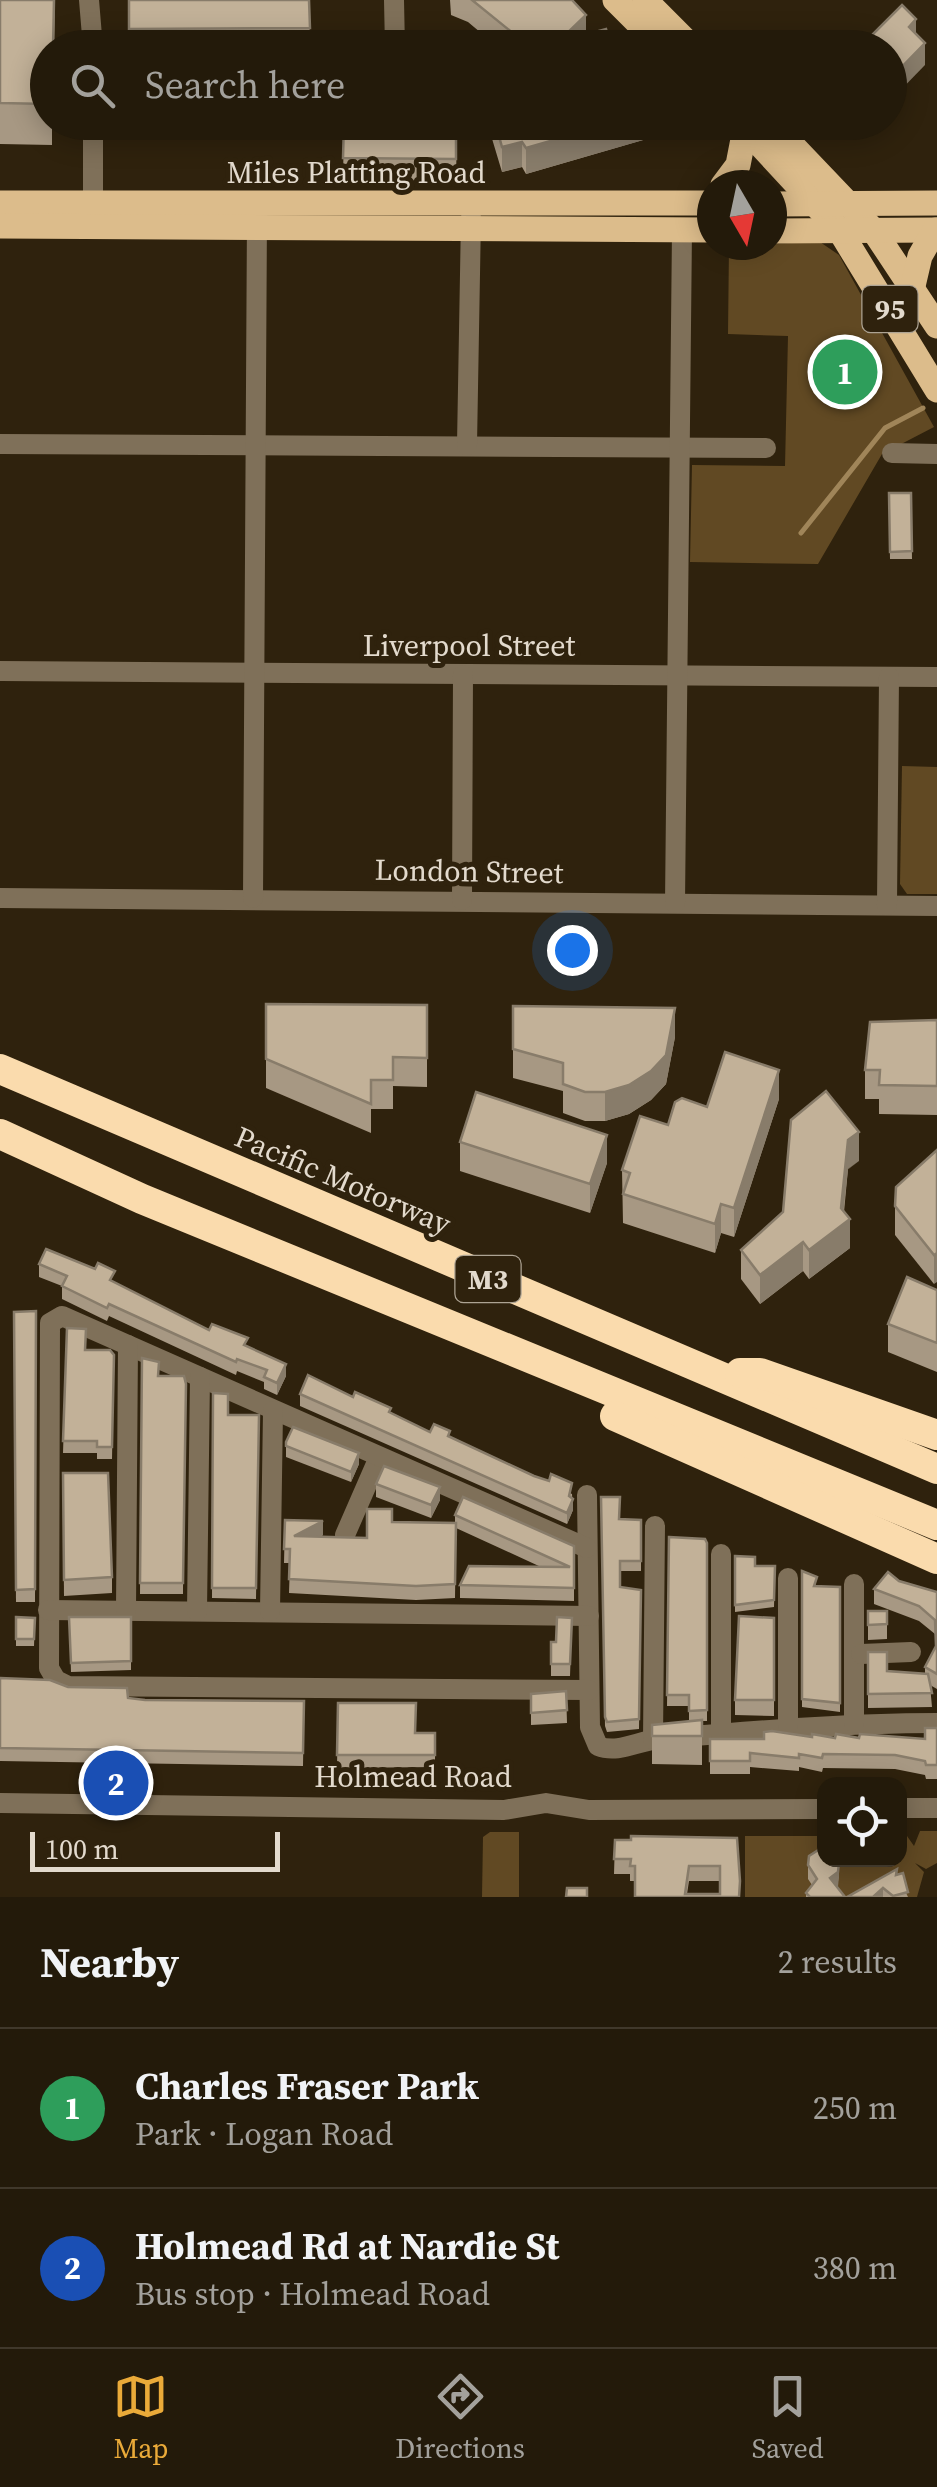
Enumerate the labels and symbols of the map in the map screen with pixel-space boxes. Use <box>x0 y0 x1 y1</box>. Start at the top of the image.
street label: Miles Platting Road <box>226 152 486 193</box>
north arrow <box>697 170 787 260</box>
road number: 95 <box>862 286 918 332</box>
pin: 1 <box>812 334 878 410</box>
street label: Liverpool Street <box>363 625 576 666</box>
street label: London Street <box>374 849 564 893</box>
your location <box>547 925 598 976</box>
street label: Pacific Motorway <box>229 1116 458 1244</box>
road number: M3 <box>456 1256 520 1302</box>
pin: 2 <box>84 1746 148 1820</box>
street label: Holmead Road <box>314 1756 512 1797</box>
scale bar <box>30 1827 280 1872</box>

